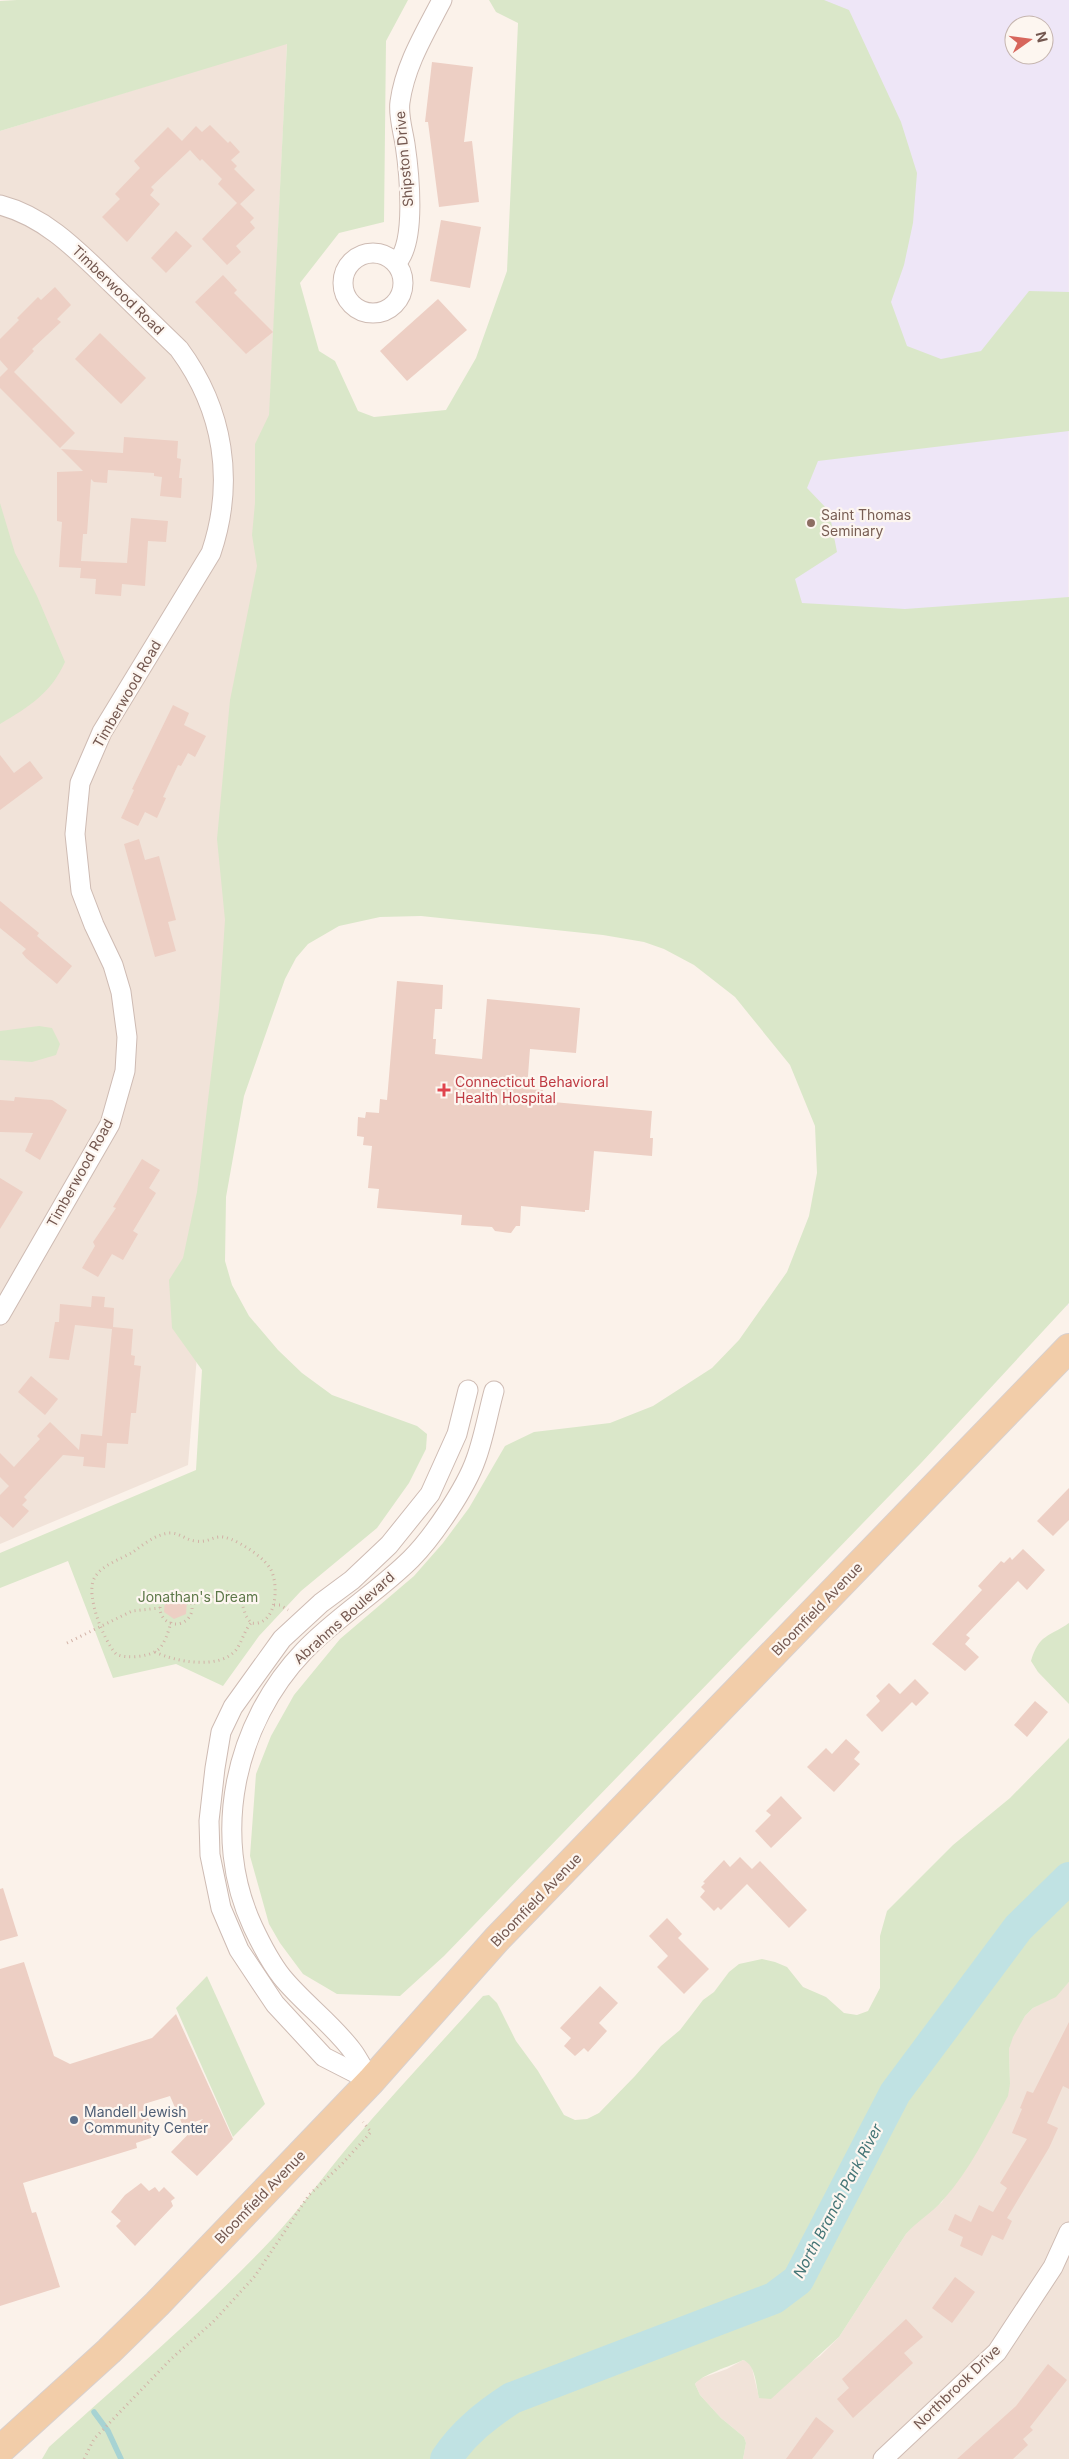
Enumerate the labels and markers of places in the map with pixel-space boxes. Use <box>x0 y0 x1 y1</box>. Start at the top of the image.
place label: Saint Thomas Seminary <box>821 506 911 539</box>
marker: Saint Thomas Seminary <box>805 517 817 529</box>
place label: Connecticut Behavioral Health Hospital <box>455 1073 609 1106</box>
marker: Connecticut Behavioral Health Hospital <box>437 1083 451 1097</box>
place label: Mandell Jewish Community Center <box>84 2103 208 2136</box>
marker: Mandell Jewish Community Center <box>68 2114 80 2126</box>

